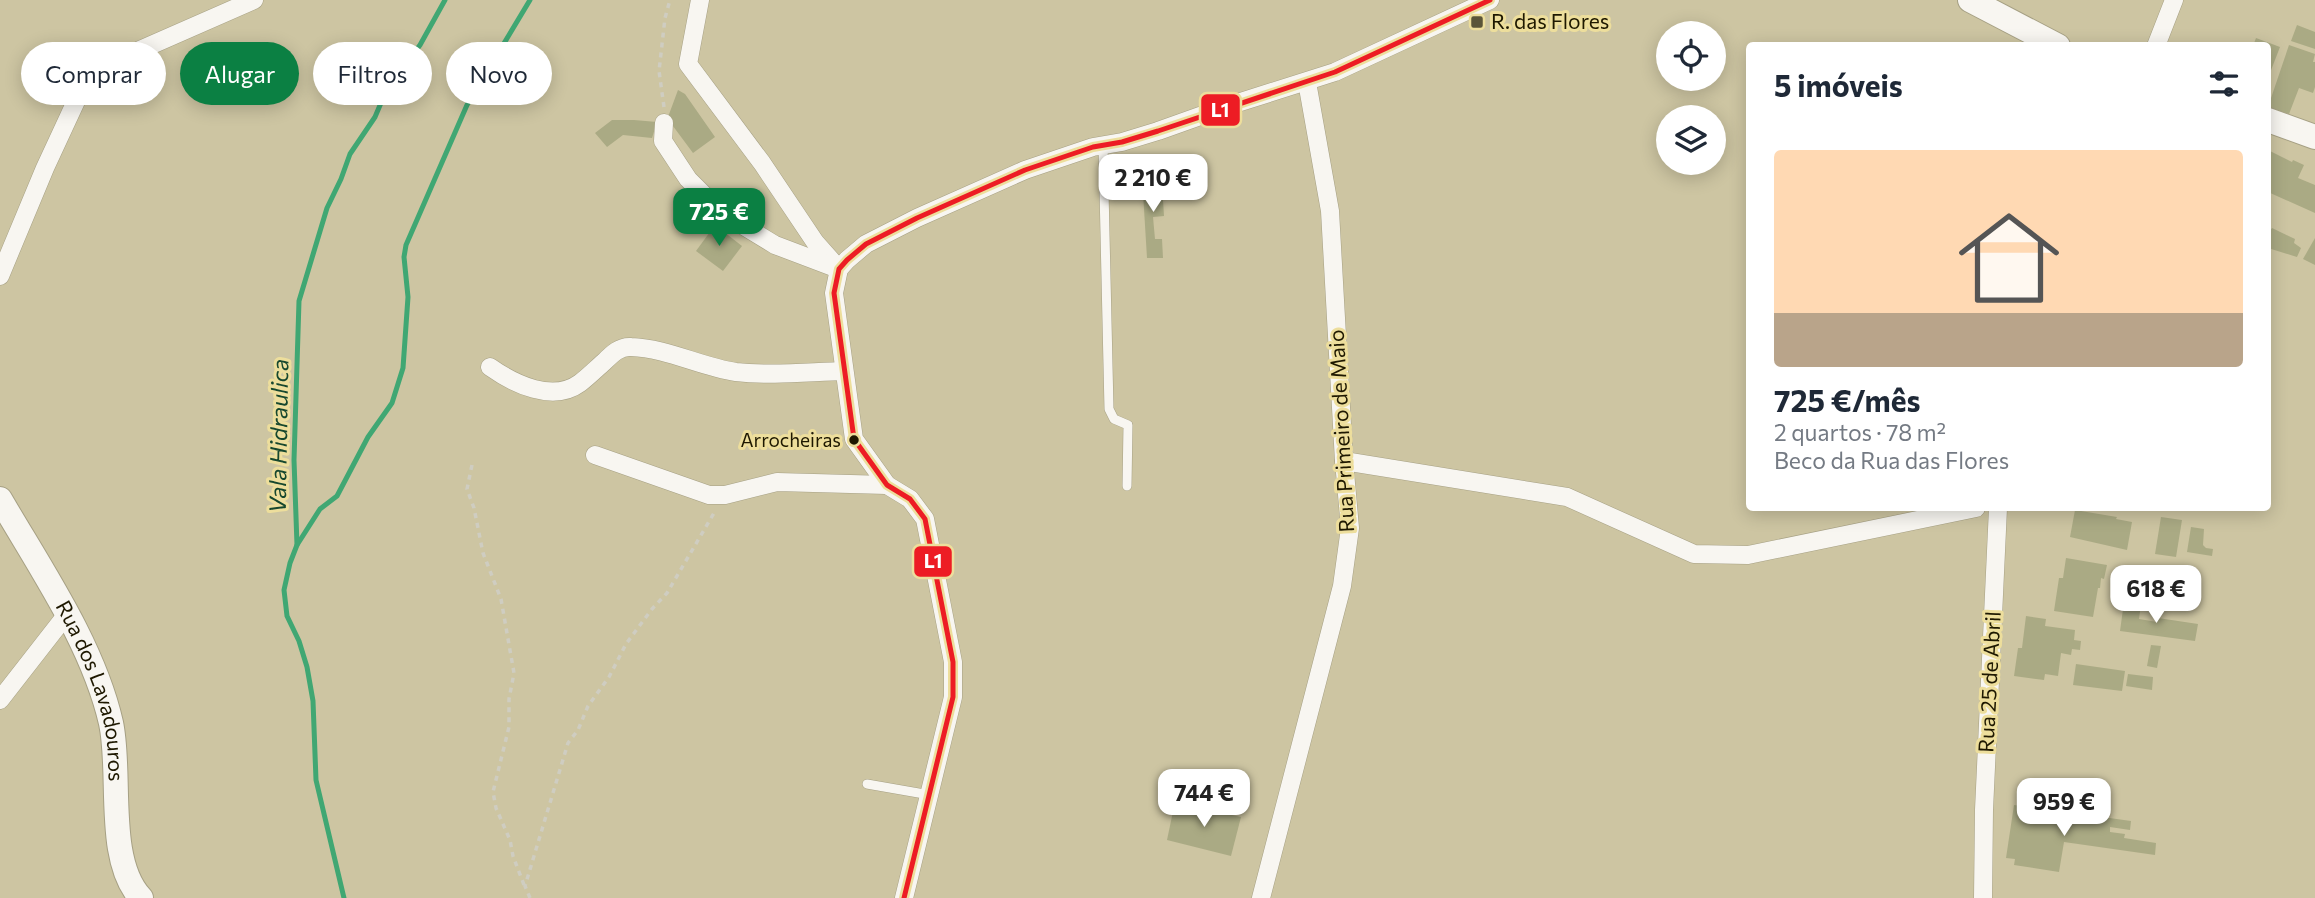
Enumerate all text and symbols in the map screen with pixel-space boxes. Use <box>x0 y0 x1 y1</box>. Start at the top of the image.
place label: R. das Flores <box>1491 8 1609 33</box>
marker: R. das Flores <box>1469 14 1485 30</box>
map controls <box>1656 21 1726 175</box>
button: locate <box>1656 21 1726 91</box>
chip: Comprar <box>21 42 166 105</box>
chip: Alugar <box>180 42 299 105</box>
chip: Filtros <box>313 42 432 105</box>
chip: Novo <box>446 42 552 105</box>
icon: filters <box>2205 65 2243 103</box>
text: 5 imóveis <box>1774 66 1903 103</box>
line badge: L1 <box>1200 93 1241 127</box>
text: L1 <box>1211 98 1229 121</box>
button: layers <box>1656 105 1726 175</box>
pin: 2 210 € <box>1088 154 1218 214</box>
text: 2 210 € <box>1115 163 1191 191</box>
pin: 725 € <box>670 188 768 248</box>
icon: home <box>1946 195 2072 321</box>
text: 725 € <box>689 197 749 225</box>
street label: Rua Primeiro de Maio <box>1323 329 1358 533</box>
water label: Vala Hidraulica <box>263 359 293 513</box>
text: 725 €/mês <box>1774 381 1920 418</box>
text: 2 quartos · 78 m² <box>1774 418 1946 446</box>
place label: Arrocheiras <box>741 428 841 451</box>
marker: Arrocheiras <box>847 433 861 447</box>
text: Beco da Rua das Flores <box>1774 446 2009 474</box>
line badge: L1 <box>913 545 953 578</box>
text: L1 <box>924 549 942 572</box>
pin: 618 € <box>2107 566 2205 625</box>
text: 618 € <box>2126 574 2186 602</box>
street label: Rua dos Lavadouros <box>52 596 130 782</box>
street label: Rua 25 de Abril <box>1972 611 2005 753</box>
pin: 744 € <box>1155 770 1253 829</box>
text: 744 € <box>1174 778 1234 806</box>
pin: 959 € <box>2015 778 2113 838</box>
text: 959 € <box>2033 787 2095 815</box>

